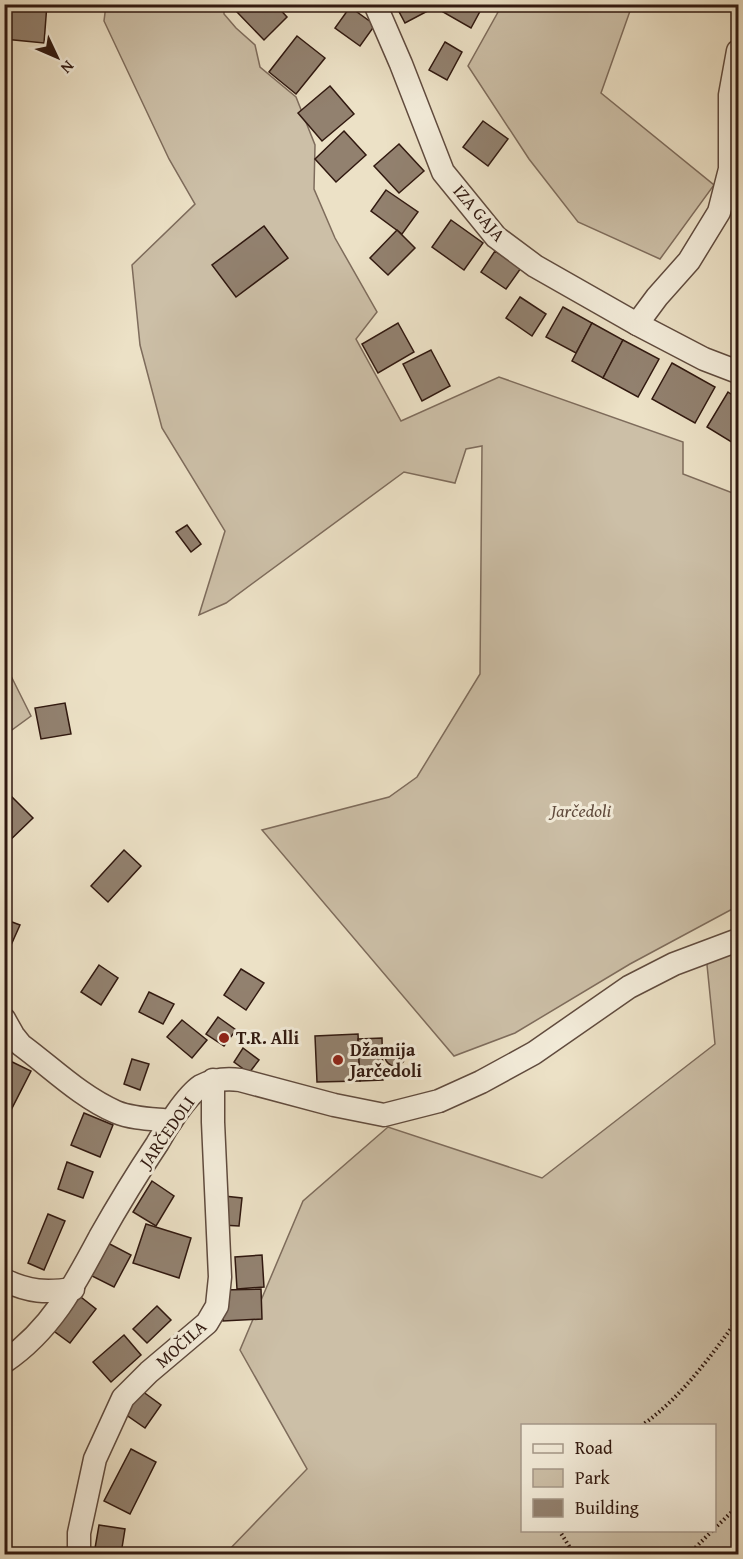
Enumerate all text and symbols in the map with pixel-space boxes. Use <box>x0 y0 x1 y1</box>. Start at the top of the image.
north arrow <box>27 27 87 87</box>
text: N <box>55 55 80 80</box>
street label: IZA GAJA <box>447 178 512 247</box>
park label: Jarčedoli <box>548 797 611 824</box>
place label: T.R. Alli <box>236 1024 299 1051</box>
marker: T.R. Alli <box>217 1031 231 1045</box>
place label: Džamija Jarčedoli <box>347 1036 422 1084</box>
marker: Džamija Jarčedoli <box>331 1053 345 1067</box>
street label: JARČEDOLI <box>131 1090 201 1175</box>
street label: MOČILA <box>149 1313 212 1374</box>
legend <box>521 1424 716 1532</box>
text: Road <box>575 1434 613 1461</box>
text: Park <box>575 1464 611 1491</box>
text: Building <box>575 1494 639 1521</box>

